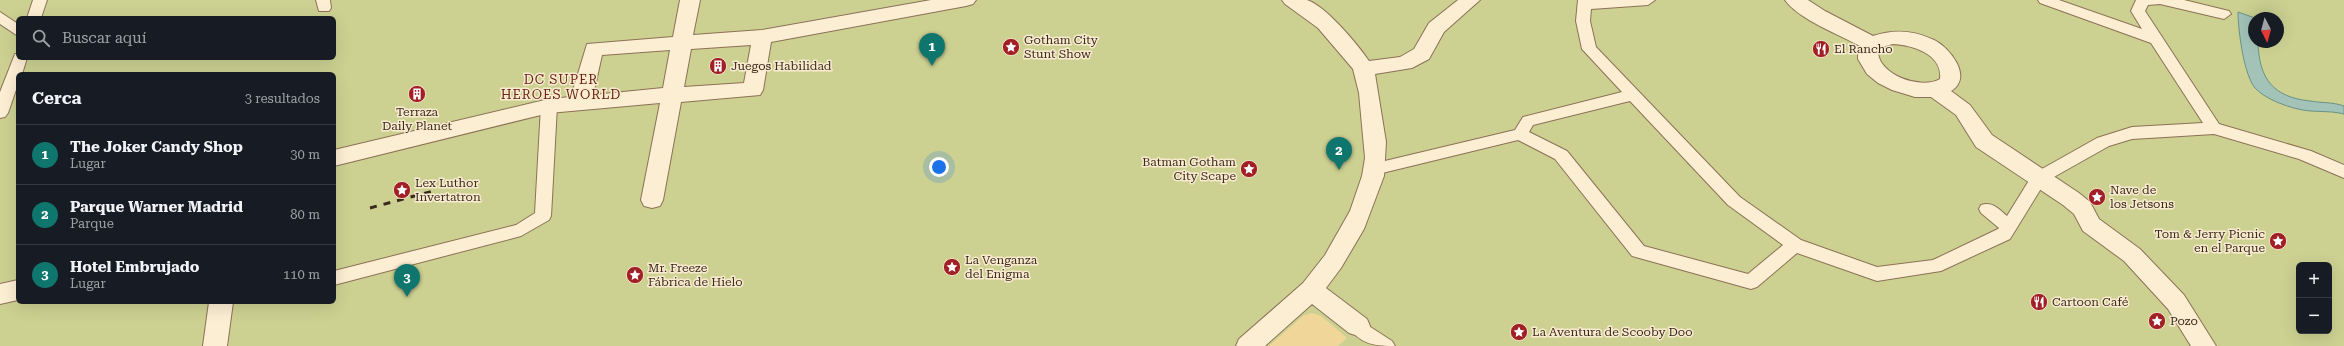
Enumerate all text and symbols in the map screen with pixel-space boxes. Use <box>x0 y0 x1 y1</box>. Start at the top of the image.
north arrow <box>2248 12 2284 48</box>
search box <box>16 16 336 60</box>
icon: search <box>30 27 52 49</box>
text: Buscar aquí <box>62 29 146 47</box>
pin: 1 <box>919 33 945 66</box>
place label: Gotham City Stunt Show <box>1024 33 1099 61</box>
place icon: Gotham City Stunt Show <box>1001 37 1021 57</box>
restaurant icon: El Rancho <box>1811 39 1831 59</box>
place label: El Rancho <box>1834 42 1893 56</box>
building icon: Juegos Habilidad <box>708 56 728 76</box>
place label: Juegos Habilidad <box>731 59 832 73</box>
district label: DC SUPER HEROES WORLD <box>501 72 621 102</box>
building icon: Terraza Daily Planet <box>407 84 427 104</box>
text: Cerca <box>32 88 82 108</box>
text: 3 resultados <box>245 91 320 106</box>
place label: Terraza Daily Planet <box>382 105 453 133</box>
pin: 2 <box>1326 137 1352 170</box>
text: The Joker Candy Shop <box>70 138 243 156</box>
text: 1 <box>41 147 49 162</box>
text: 30 m <box>290 147 320 162</box>
place label: Batman Gotham City Scape <box>1142 155 1236 183</box>
text: Lugar <box>70 156 106 171</box>
your location <box>929 157 949 177</box>
place icon: Batman Gotham City Scape <box>1239 159 1259 179</box>
place label: Lex Luthor Invertatron <box>415 176 481 204</box>
place icon: Lex Luthor Invertatron <box>392 180 412 200</box>
place label: Nave de los Jetsons <box>2110 183 2174 211</box>
place icon: Nave de los Jetsons <box>2087 187 2107 207</box>
text: Parque Warner Madrid <box>70 198 243 216</box>
text: 2 <box>41 207 49 222</box>
text: 80 m <box>290 207 320 222</box>
text: Parque <box>70 216 114 231</box>
place label: Tom & Jerry Picnic en el Parque <box>2154 227 2265 255</box>
place icon: Tom & Jerry Picnic en el Parque <box>2268 231 2288 251</box>
place label: La Venganza del Enigma <box>965 253 1038 281</box>
place icon: La Venganza del Enigma <box>942 257 962 277</box>
text: Hotel Embrujado <box>70 258 199 276</box>
place label: Mr. Freeze Fábrica de Hielo <box>648 261 743 289</box>
map controls <box>2296 262 2332 334</box>
button: + <box>2296 262 2332 298</box>
pin: 3 <box>394 264 420 297</box>
place icon: Mr. Freeze Fábrica de Hielo <box>625 265 645 285</box>
text: 3 <box>41 267 49 282</box>
text: 110 m <box>283 267 320 282</box>
text: Lugar <box>70 276 106 291</box>
restaurant icon: Cartoon Café <box>2029 292 2049 312</box>
place label: Cartoon Café <box>2052 295 2129 309</box>
button: − <box>2296 298 2332 334</box>
place icon: Pozo <box>2147 311 2167 331</box>
place label: Pozo <box>2170 314 2198 328</box>
place icon: La Aventura de Scooby Doo <box>1509 322 1529 342</box>
place label: La Aventura de Scooby Doo <box>1532 325 1693 339</box>

